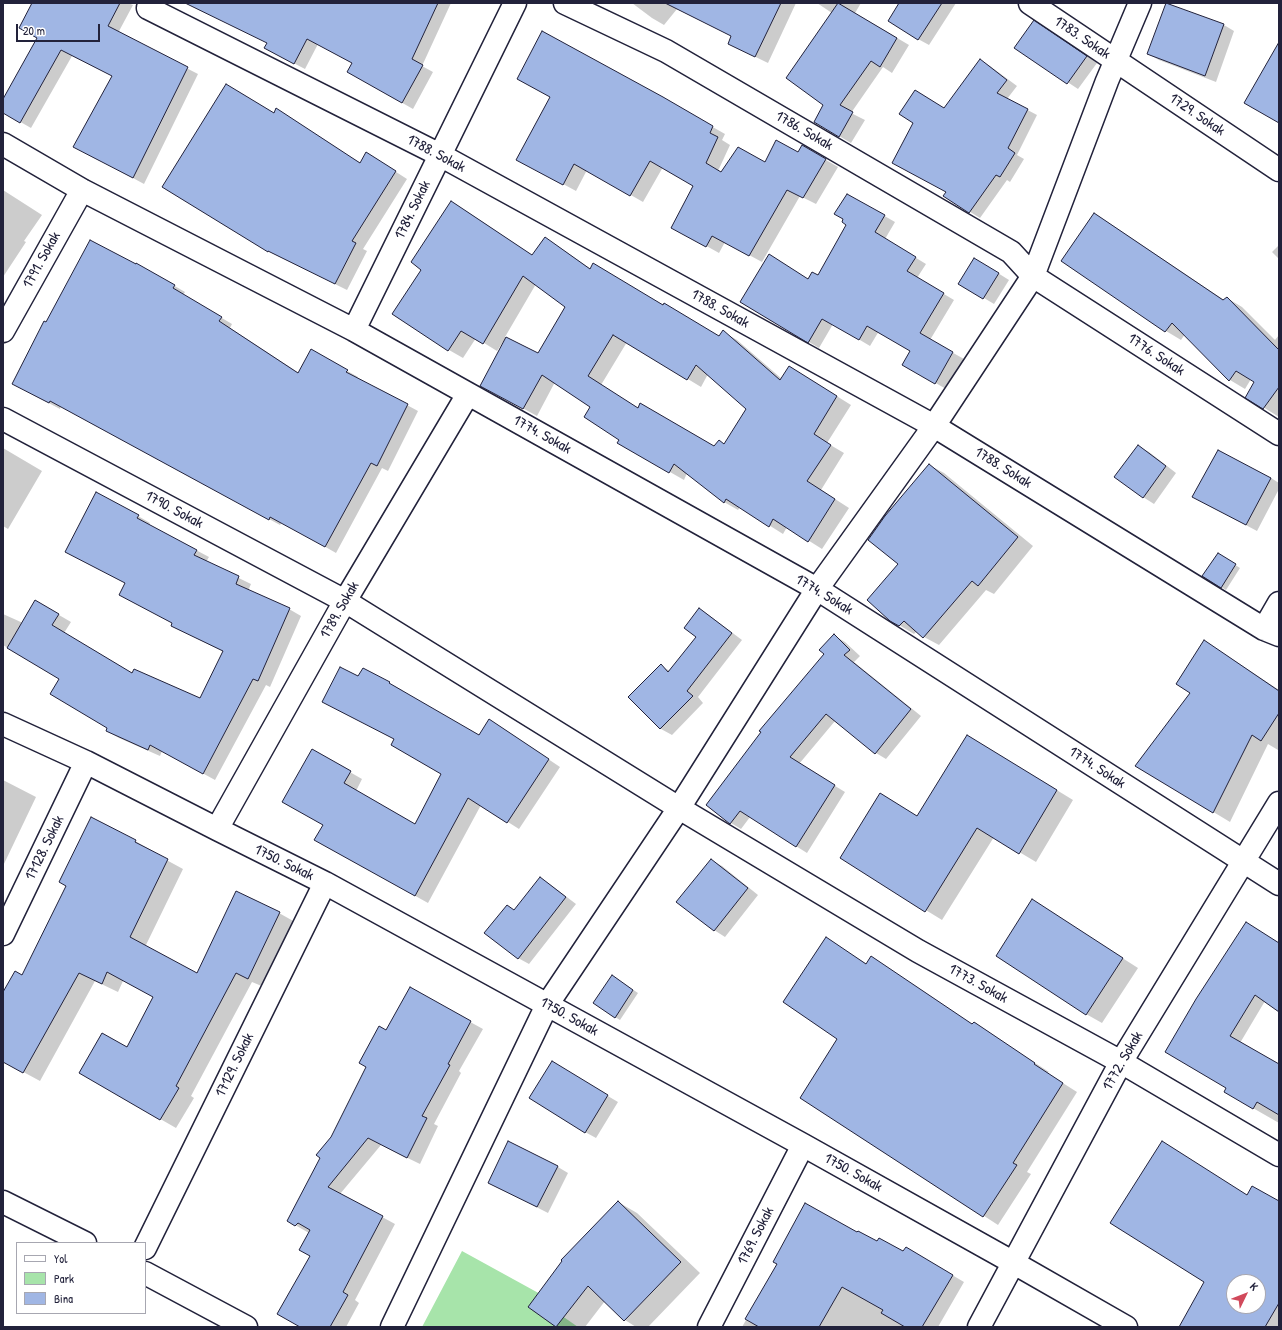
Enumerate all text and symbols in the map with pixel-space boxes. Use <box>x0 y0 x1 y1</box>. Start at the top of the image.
street label: 1783. Sokak <box>1050 13 1114 63</box>
scale bar <box>18 16 102 42</box>
text: 20 m <box>23 22 45 39</box>
street label: 1729. Sokak <box>1166 90 1228 140</box>
street label: 1786. Sokak <box>772 107 836 155</box>
street label: 1788. Sokak <box>404 131 468 177</box>
street label: 1784. Sokak <box>391 178 435 242</box>
street label: 1791. Sokak <box>19 229 65 291</box>
street label: 1788. Sokak <box>688 286 752 332</box>
street label: 1776. Sokak <box>1124 330 1188 380</box>
street label: 1774. Sokak <box>510 412 574 458</box>
street label: 1788. Sokak <box>971 443 1035 493</box>
street label: 1790. Sokak <box>142 487 206 533</box>
street label: 1774. Sokak <box>792 571 856 619</box>
street label: 1789. Sokak <box>317 578 363 642</box>
street label: 1774. Sokak <box>1065 743 1129 793</box>
street label: 17128. Sokak <box>22 813 68 883</box>
street label: 1750. Sokak <box>251 841 317 885</box>
street label: 1773. Sokak <box>945 960 1011 1008</box>
street label: 1750. Sokak <box>537 994 601 1040</box>
street label: 1772. Sokak <box>1099 1028 1147 1094</box>
street label: 17129. Sokak <box>212 1030 258 1100</box>
street label: 1750. Sokak <box>821 1150 885 1196</box>
street label: 1769. Sokak <box>734 1204 778 1268</box>
legend <box>16 1242 146 1314</box>
text: Yol <box>54 1250 67 1267</box>
text: Park <box>54 1270 74 1287</box>
north arrow <box>1226 1274 1266 1314</box>
text: K <box>1247 1280 1261 1293</box>
text: Bina <box>54 1290 73 1307</box>

